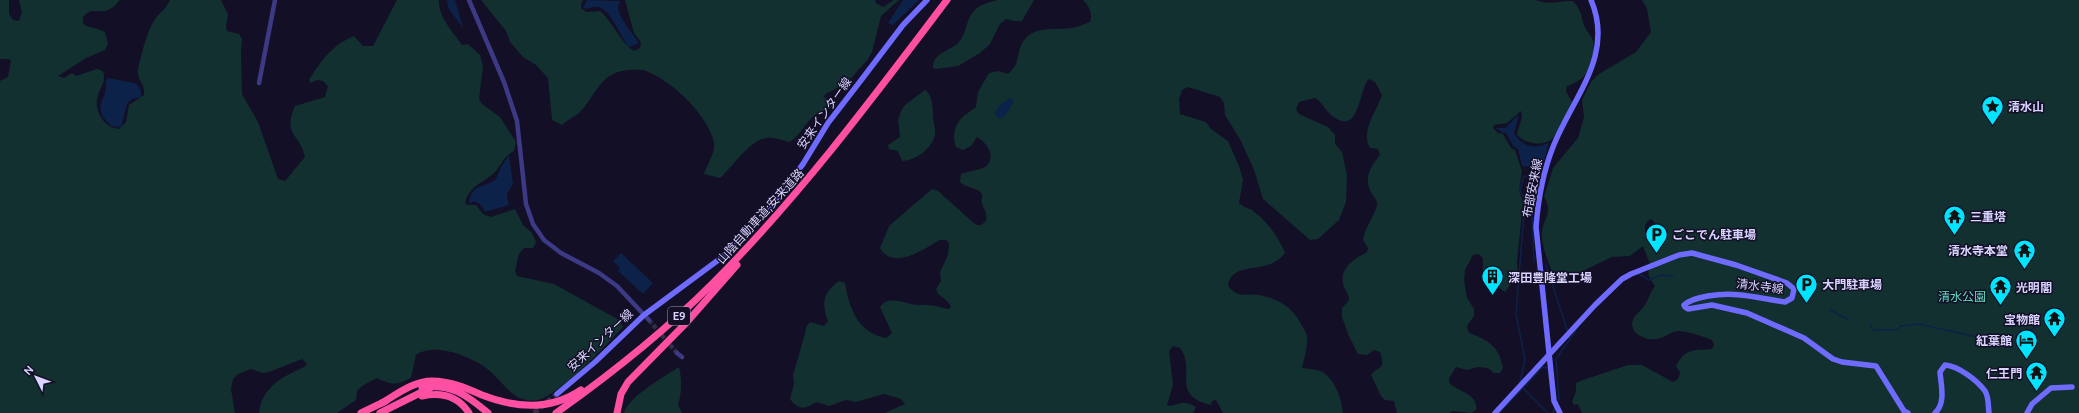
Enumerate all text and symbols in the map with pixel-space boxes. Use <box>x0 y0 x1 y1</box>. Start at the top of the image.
street label: 安来インター線 <box>795 75 853 151</box>
place icon: 清水山 <box>1979 93 2005 126</box>
place label: 清水山 <box>2008 100 2044 113</box>
street label: 布部安来線 <box>1520 157 1544 219</box>
street label: 山陰自動車道;安来道路 <box>714 166 806 266</box>
temple icon: 三重塔 <box>1942 203 1968 236</box>
place label: 三重塔 <box>1970 210 2006 223</box>
parking icon: ごこでん駐車場 <box>1644 221 1670 254</box>
place label: ごこでん駐車場 <box>1672 228 1756 241</box>
temple icon: 清水寺本堂 <box>2011 237 2037 270</box>
place label: 清水寺本堂 <box>1948 244 2008 257</box>
building icon: 深田豊隆堂工場 <box>1479 264 1505 297</box>
place label: 深田豊隆堂工場 <box>1508 271 1592 284</box>
parking icon: 大門駐車場 <box>1794 271 1820 304</box>
temple icon: 光明閣 <box>1988 274 2014 307</box>
street label: 清水寺線 <box>1735 277 1785 295</box>
place label: 大門駐車場 <box>1822 278 1882 291</box>
place label: 光明閣 <box>2016 281 2052 294</box>
park label: 清水公園 <box>1938 290 1986 303</box>
temple icon: 宝物館 <box>2042 306 2068 339</box>
street label: 安来インター線 <box>565 307 635 373</box>
road number: E9 <box>668 307 690 325</box>
place label: 宝物館 <box>2004 313 2040 326</box>
hotel icon: 紅葉館 <box>2014 327 2040 360</box>
place label: 紅葉館 <box>1976 334 2012 347</box>
north arrow <box>16 357 56 397</box>
temple icon: 仁王門 <box>2024 360 2050 393</box>
text: N <box>21 363 36 377</box>
place label: 仁王門 <box>1986 367 2022 380</box>

